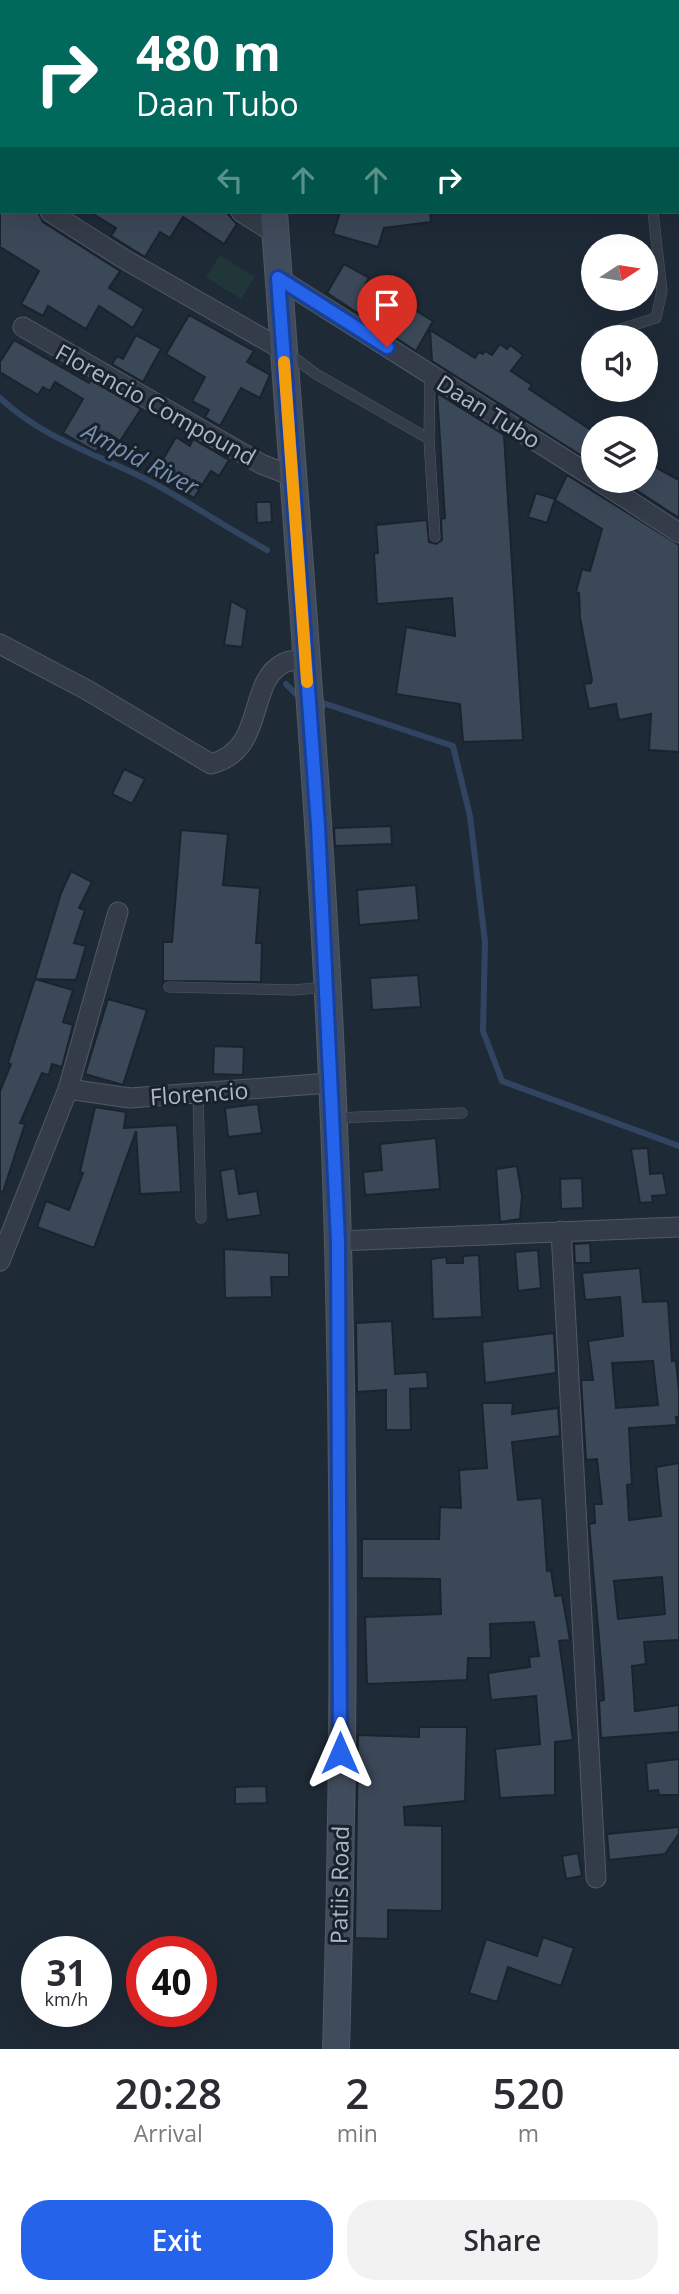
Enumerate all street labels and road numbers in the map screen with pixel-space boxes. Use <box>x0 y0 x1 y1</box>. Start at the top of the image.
street label: Florencio Compound <box>50 336 262 472</box>
street label: Daan Tubo <box>431 366 547 456</box>
street label: Florencio <box>149 1074 249 1112</box>
street label: Patiis Road <box>322 1826 356 1944</box>

